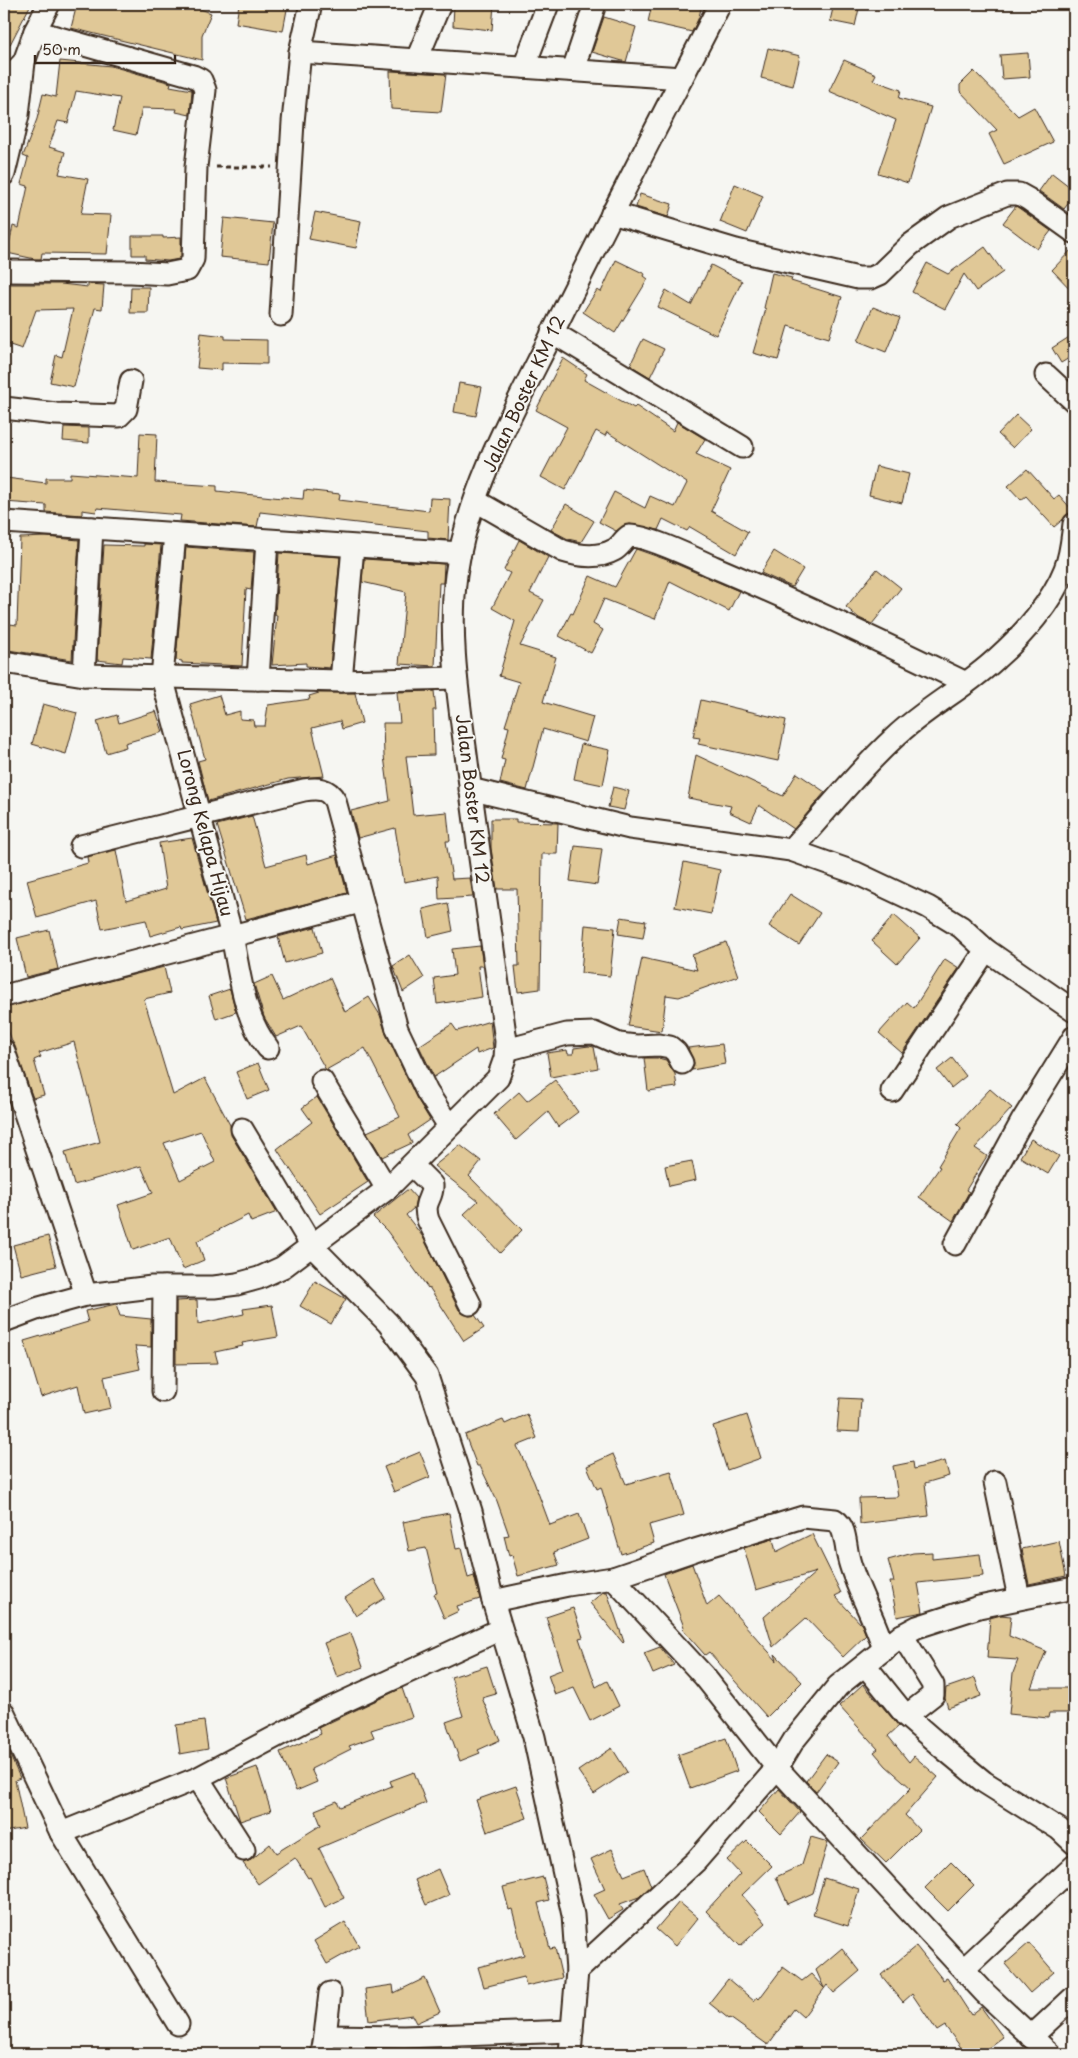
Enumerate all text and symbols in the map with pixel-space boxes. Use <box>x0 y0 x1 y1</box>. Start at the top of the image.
scale bar <box>35 32 175 64</box>
text: 50 m <box>42 37 81 60</box>
street label: Jalan Boster KM 12 <box>474 310 571 476</box>
street label: Jalan Boster KM 12 <box>450 713 497 885</box>
street label: Lorong Kelapa Hijau <box>171 746 242 919</box>

